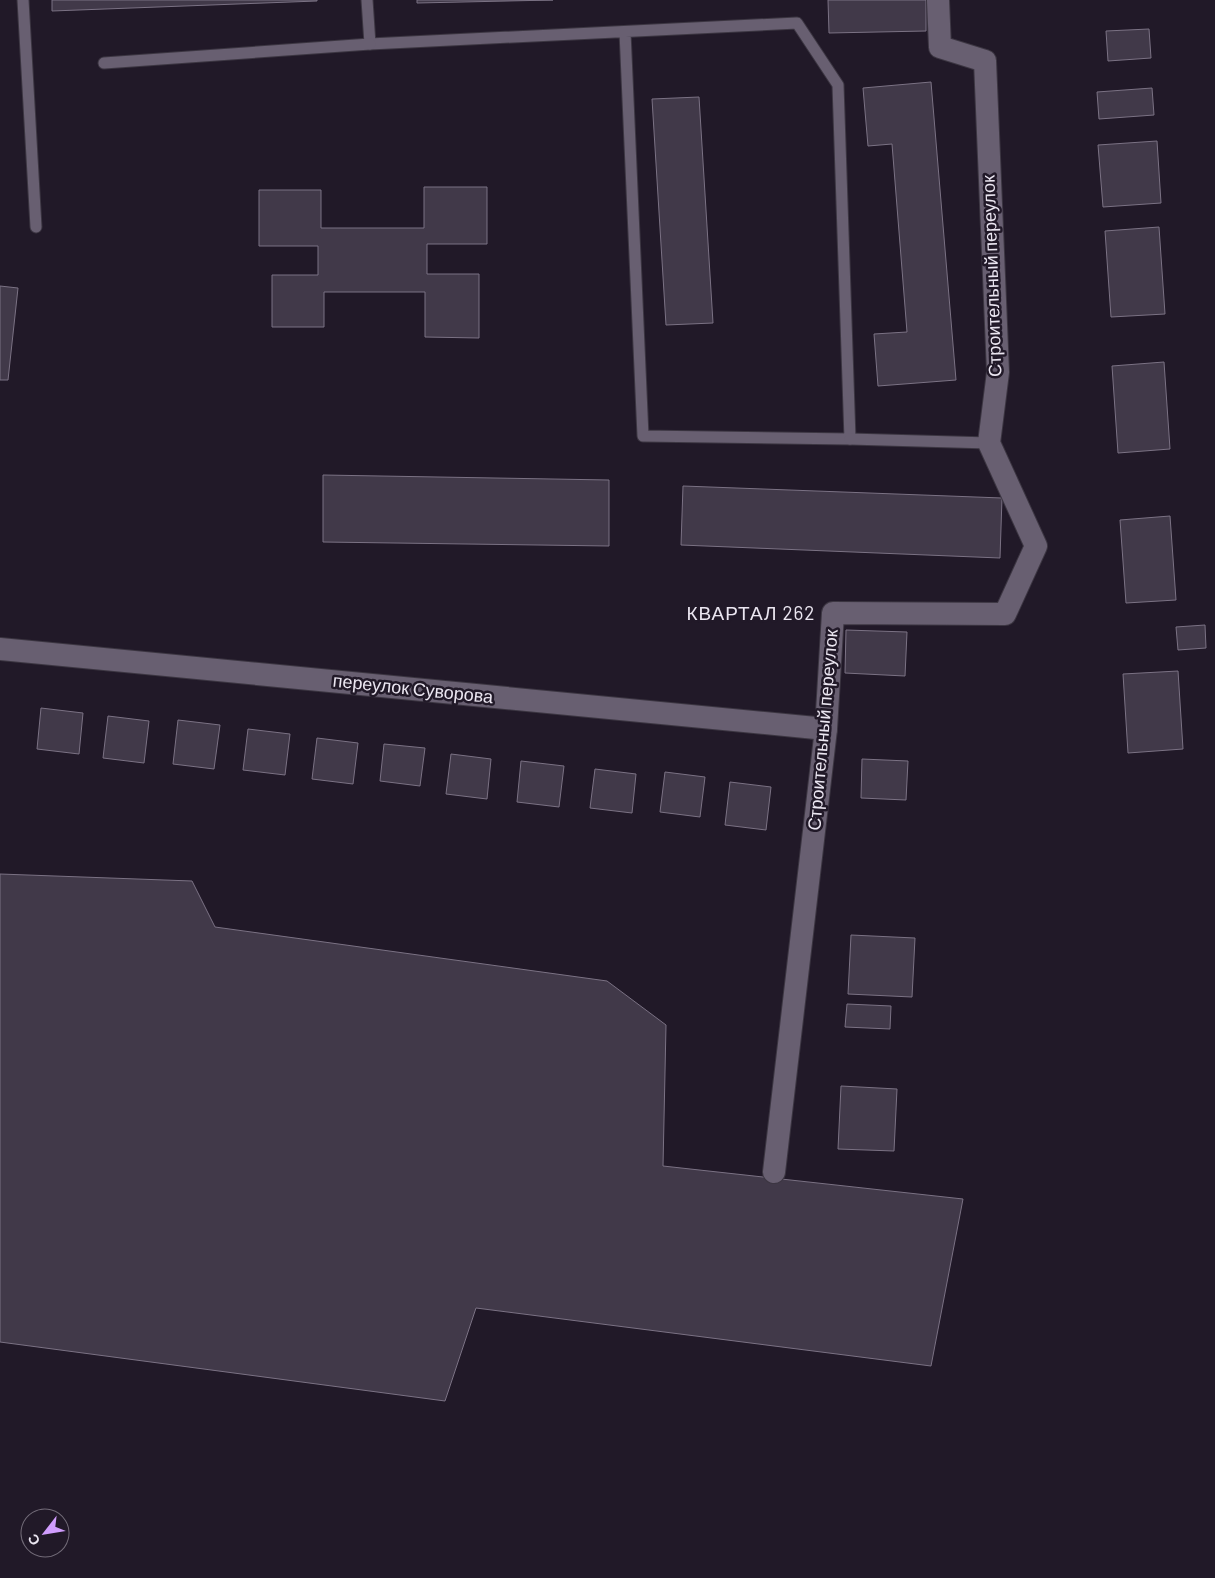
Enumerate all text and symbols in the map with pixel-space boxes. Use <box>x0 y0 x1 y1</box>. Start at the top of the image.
street label: Строительный переулок <box>976 175 1006 377</box>
district label: КВАРТАЛ 262 <box>686 601 816 624</box>
street label: Строительный переулок <box>802 628 842 831</box>
street label: переулок Суворова <box>332 669 495 707</box>
north arrow <box>20 1508 70 1558</box>
text: С <box>24 1531 43 1549</box>

